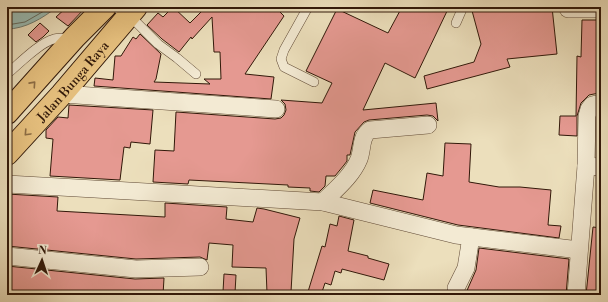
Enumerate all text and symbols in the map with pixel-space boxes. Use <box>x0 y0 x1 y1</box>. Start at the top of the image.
street label: Jalan Bunga Raya <box>33 38 113 126</box>
one-way arrow <box>28 81 36 89</box>
one-way arrow <box>24 128 31 135</box>
north arrow <box>22 240 62 280</box>
text: N <box>38 244 47 258</box>

